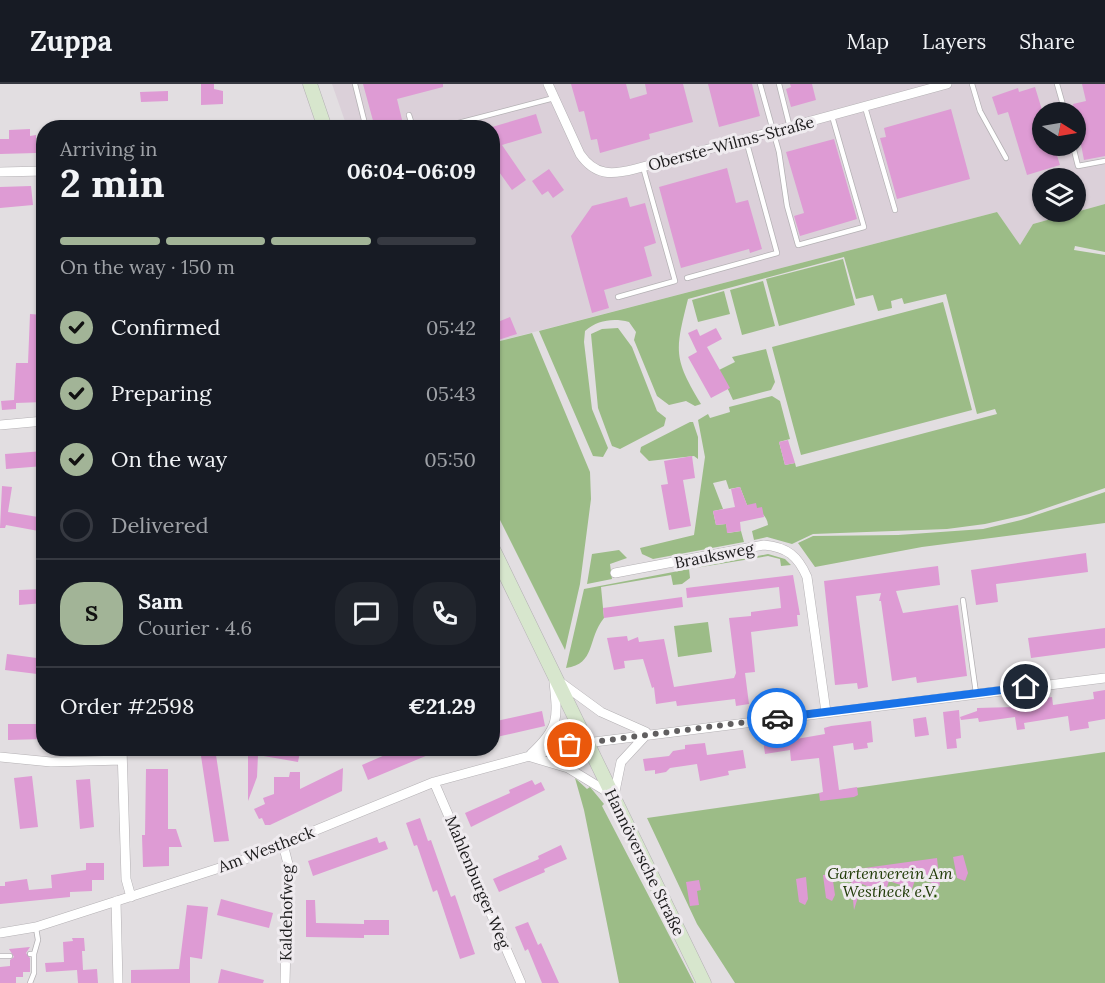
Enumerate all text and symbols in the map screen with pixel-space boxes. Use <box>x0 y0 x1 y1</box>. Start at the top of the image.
text: Zuppa <box>30 23 112 59</box>
text: Map <box>846 28 889 55</box>
text: Layers <box>922 28 986 55</box>
text: Share <box>1019 28 1075 55</box>
north arrow <box>1032 102 1086 156</box>
map controls <box>1032 102 1086 222</box>
street label: Oberste-Wilms-Straße <box>646 111 816 175</box>
text: Arriving in <box>60 136 157 161</box>
text: 06:04–06:09 <box>347 157 476 185</box>
text: 2 min <box>60 158 165 208</box>
button: layers <box>1032 168 1086 222</box>
text: On the way · 150 m <box>60 254 235 279</box>
icon: check <box>60 311 93 344</box>
text: Confirmed <box>111 313 220 341</box>
text: 05:42 <box>426 315 476 340</box>
icon: check <box>60 377 93 410</box>
text: Preparing <box>111 379 211 407</box>
text: 05:43 <box>426 381 476 406</box>
icon: check <box>60 443 93 476</box>
text: On the way <box>111 445 227 473</box>
text: 05:50 <box>424 447 476 472</box>
text: Delivered <box>111 511 209 539</box>
street label: Brauksweg <box>673 537 757 572</box>
button: chat <box>335 582 398 645</box>
button: phone <box>413 582 476 645</box>
text: Sam <box>138 587 183 615</box>
text: S <box>85 599 98 627</box>
text: Courier · 4.6 <box>138 615 252 640</box>
pin <box>1000 661 1051 712</box>
icon: home <box>1009 670 1042 703</box>
courier <box>747 688 807 748</box>
text: Order #2598 <box>60 692 194 720</box>
text: €21.29 <box>408 692 476 720</box>
icon: car <box>761 702 794 735</box>
pin <box>544 719 595 770</box>
icon: bag <box>553 728 586 761</box>
street label: Hannöversche Straße <box>601 785 689 939</box>
street label: Mahlenburger Weg <box>441 813 515 952</box>
street label: Am Westheck <box>214 821 317 877</box>
street label: Kaldehofweg <box>275 863 297 961</box>
park label: Gartenverein Am Westheck e.V. <box>827 863 953 901</box>

